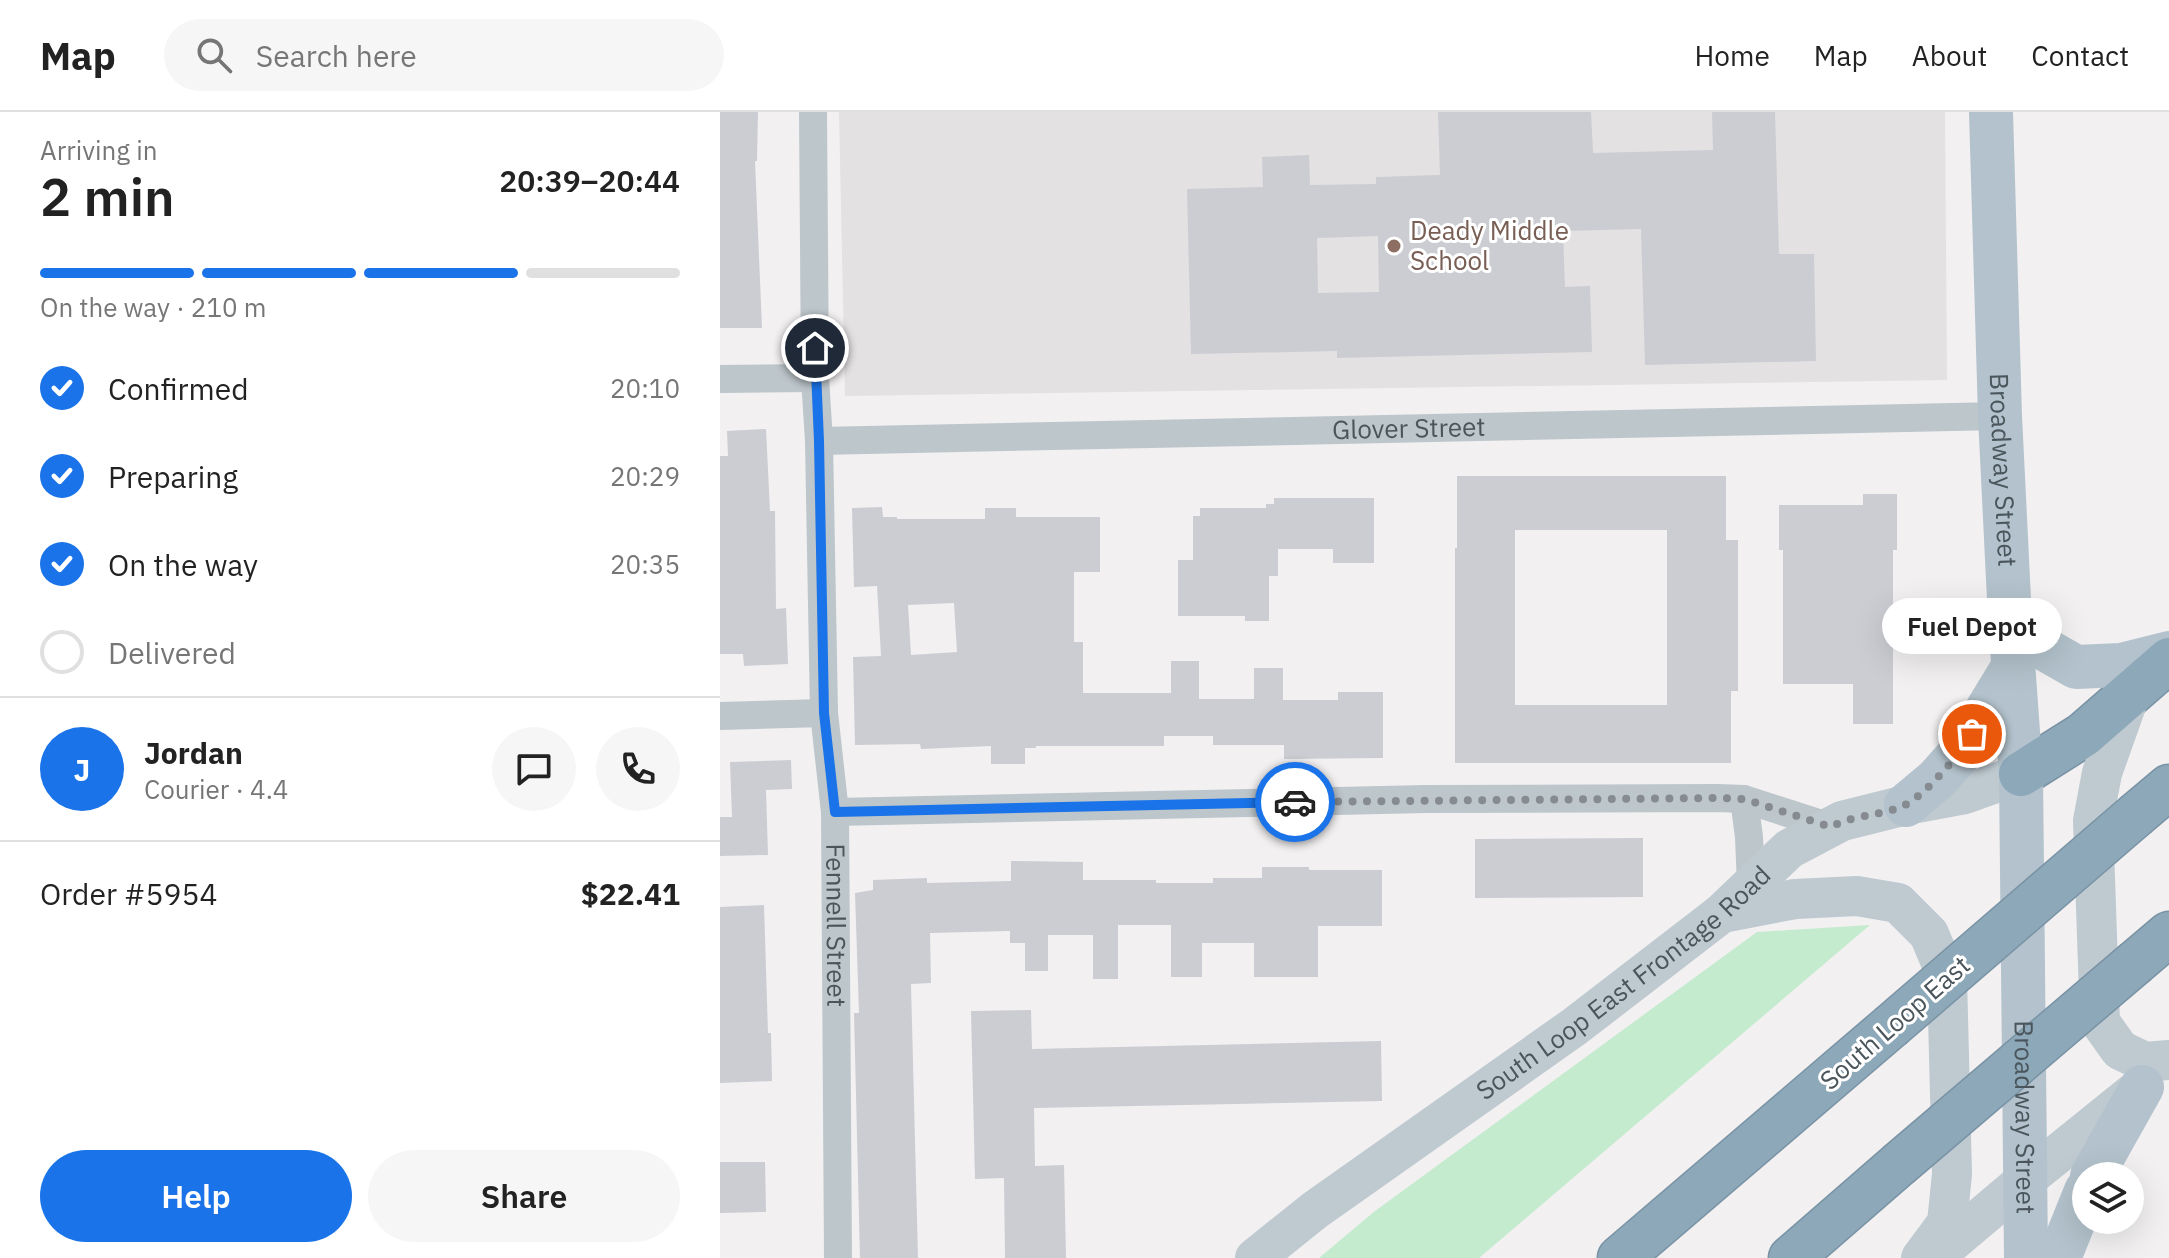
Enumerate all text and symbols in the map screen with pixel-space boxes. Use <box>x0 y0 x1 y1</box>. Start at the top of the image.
search box <box>164 19 724 91</box>
text: Map <box>40 31 116 80</box>
icon: search <box>192 33 236 77</box>
text: Search here <box>256 36 417 75</box>
text: Home <box>1694 37 1770 74</box>
text: Map <box>1814 37 1868 74</box>
text: About <box>1912 37 1987 74</box>
text: Contact <box>2031 37 2129 74</box>
text: Arriving in <box>40 133 157 167</box>
text: 20:39–20:44 <box>499 161 680 200</box>
text: 2 min <box>40 163 175 230</box>
place label: Deady Middle School <box>1410 213 1569 277</box>
marker: Deady Middle School <box>1385 237 1403 255</box>
text: On the way · 210 m <box>40 290 266 324</box>
pin <box>781 314 849 382</box>
icon: home <box>793 326 837 370</box>
icon: check <box>40 366 84 410</box>
text: Confirmed <box>108 369 249 408</box>
text: 20:10 <box>610 371 680 405</box>
street label: Broadway Street <box>1983 372 2025 567</box>
street label: Glover Street <box>1332 409 1486 446</box>
icon: check <box>40 454 84 498</box>
text: Preparing <box>108 457 238 496</box>
text: 20:29 <box>610 459 680 493</box>
icon: check <box>40 542 84 586</box>
text: On the way <box>108 545 258 584</box>
text: 20:35 <box>610 547 680 581</box>
callout: Fuel Depot <box>1882 598 2062 654</box>
text: Fuel Depot <box>1907 609 2037 643</box>
text: Delivered <box>108 633 236 672</box>
pin <box>1938 700 2006 768</box>
icon: bag <box>1950 712 1994 756</box>
button: chat <box>492 727 576 811</box>
button: phone <box>596 727 680 811</box>
text: Jordan <box>144 733 243 772</box>
text: J <box>74 750 90 789</box>
courier <box>1255 762 1335 842</box>
text: Courier · 4.4 <box>144 772 288 806</box>
icon: car <box>1273 780 1317 824</box>
street label: Fennell Street <box>819 843 854 1007</box>
street label: South Loop East Frontage Road <box>1469 858 1777 1107</box>
text: Order #5954 <box>40 874 217 913</box>
text: $22.41 <box>581 874 680 913</box>
street label: South Loop East <box>1812 948 1977 1097</box>
street label: Broadway Street <box>2008 1020 2044 1214</box>
button: Help <box>40 1150 352 1242</box>
button: Share <box>368 1150 680 1242</box>
map controls <box>2072 1162 2144 1234</box>
button: layers <box>2072 1162 2144 1234</box>

